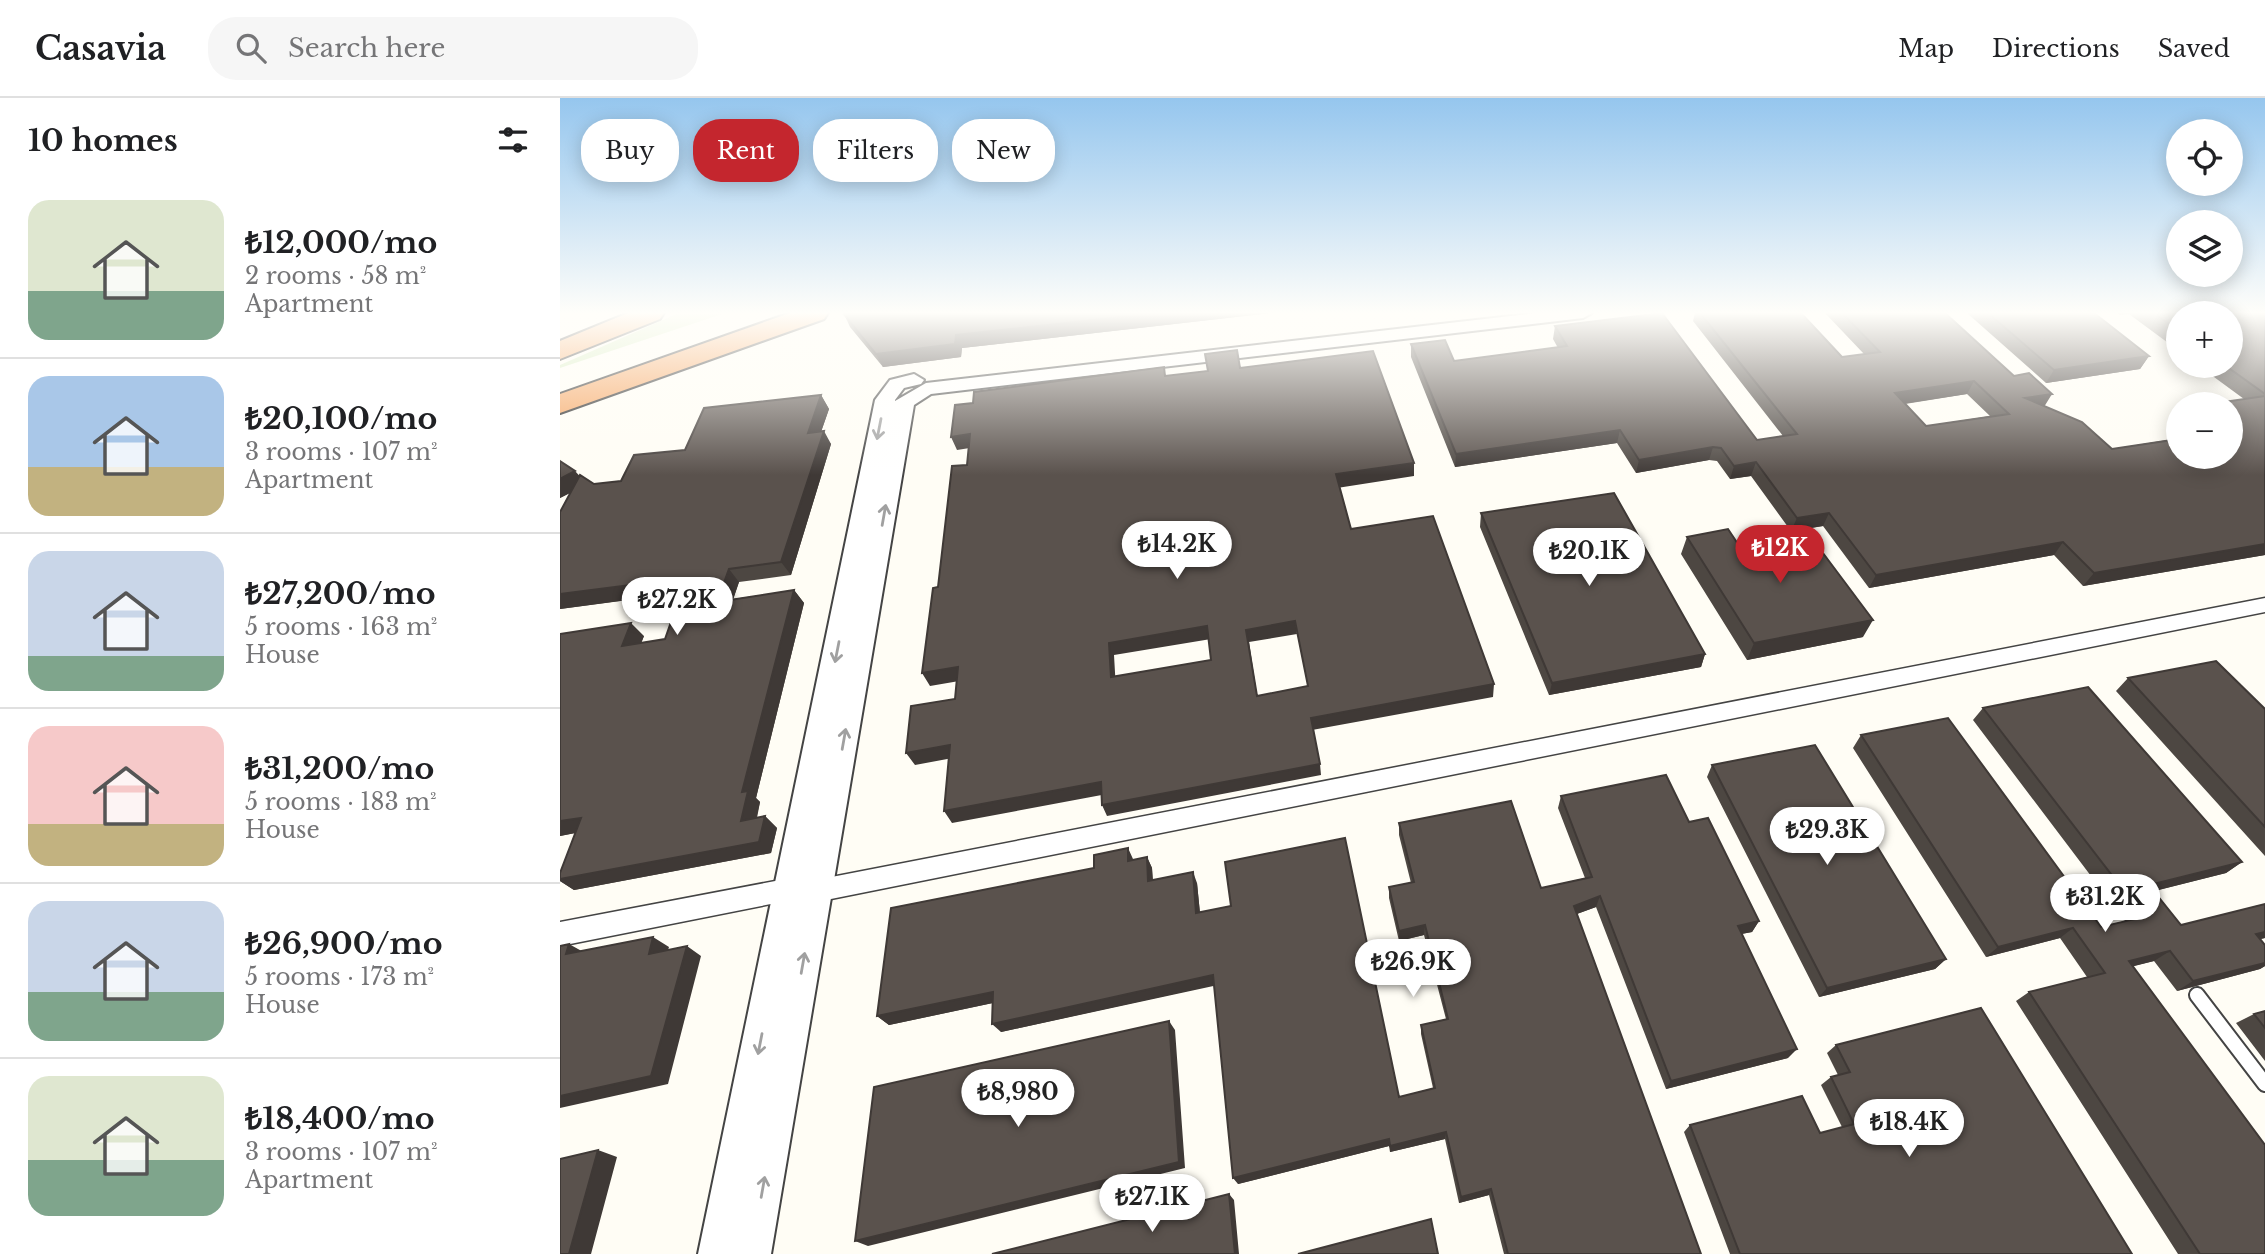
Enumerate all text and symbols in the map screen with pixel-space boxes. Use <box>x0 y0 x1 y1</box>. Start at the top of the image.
search box <box>208 17 698 80</box>
text: Casavia <box>35 28 166 69</box>
icon: search <box>232 29 270 67</box>
text: Search here <box>288 32 445 64</box>
text: Map <box>1898 34 1954 63</box>
text: Directions <box>1992 34 2120 63</box>
text: Saved <box>2158 34 2230 63</box>
chip: Buy <box>581 119 679 182</box>
chip: Rent <box>693 119 799 182</box>
chip: Filters <box>813 119 938 182</box>
chip: New <box>952 119 1055 182</box>
map controls <box>2166 119 2243 469</box>
button: locate <box>2166 119 2243 196</box>
icon: filters <box>494 121 532 159</box>
text: 10 homes <box>28 122 178 159</box>
button: layers <box>2166 210 2243 287</box>
text: ₺12,000/mo <box>245 224 437 261</box>
icon: home <box>84 228 168 312</box>
text: 2 rooms · 58 m² <box>245 262 426 290</box>
text: Apartment <box>245 290 373 318</box>
button: + <box>2166 301 2243 378</box>
button: − <box>2166 392 2243 469</box>
text: ₺20,100/mo <box>245 400 437 437</box>
icon: home <box>84 404 168 488</box>
one-way arrow <box>872 417 886 440</box>
text: 3 rooms · 107 m² <box>245 438 438 466</box>
text: Apartment <box>245 466 373 494</box>
one-way arrow <box>878 504 891 527</box>
pin: ₺14.2K <box>1120 522 1234 581</box>
pin: ₺12K <box>1739 526 1821 585</box>
pin: ₺20.1K <box>1532 528 1646 588</box>
text: ₺14.2K <box>1138 530 1216 558</box>
text: ₺12K <box>1751 534 1809 562</box>
text: ₺20.1K <box>1549 537 1629 565</box>
text: ₺27,200/mo <box>245 575 435 612</box>
pin: ₺27.2K <box>620 578 734 637</box>
icon: home <box>84 579 168 663</box>
text: ₺27.2K <box>638 586 716 614</box>
text: 5 rooms · 163 m² <box>245 613 437 641</box>
one-way arrow <box>829 640 843 663</box>
text: House <box>245 641 320 669</box>
one-way arrow <box>838 728 851 751</box>
text: ₺31,200/mo <box>245 750 434 787</box>
icon: home <box>84 754 168 838</box>
text: 5 rooms · 183 m² <box>245 788 437 816</box>
pin: ₺29.3K <box>1770 808 1884 867</box>
text: House <box>245 816 320 844</box>
text: ₺29.3K <box>1786 816 1868 844</box>
pin: ₺31.2K <box>2048 874 2162 934</box>
text: ₺31.2K <box>2066 883 2144 911</box>
text: ₺26,900/mo <box>245 925 443 962</box>
icon: home <box>84 929 168 1013</box>
pin: ₺26.9K <box>1356 940 1470 999</box>
text: ₺26.9K <box>1371 948 1455 976</box>
one-way arrow <box>797 952 811 975</box>
text: 5 rooms · 173 m² <box>245 963 434 991</box>
text: House <box>245 991 320 1019</box>
one-way arrow <box>753 1032 767 1055</box>
pin: ₺8,980 <box>961 1070 1075 1129</box>
text: ₺8,980 <box>977 1078 1059 1106</box>
text: ₺18,400/mo <box>245 1100 435 1137</box>
pin: ₺18.4K <box>1852 1100 1966 1159</box>
icon: home <box>84 1104 168 1188</box>
text: ₺18.4K <box>1870 1108 1948 1136</box>
text: 3 rooms · 107 m² <box>245 1138 438 1166</box>
text: Apartment <box>245 1166 373 1194</box>
pin: ₺27.1K <box>1095 1174 1209 1234</box>
one-way arrow <box>757 1176 770 1199</box>
text: ₺27.1K <box>1115 1183 1189 1211</box>

